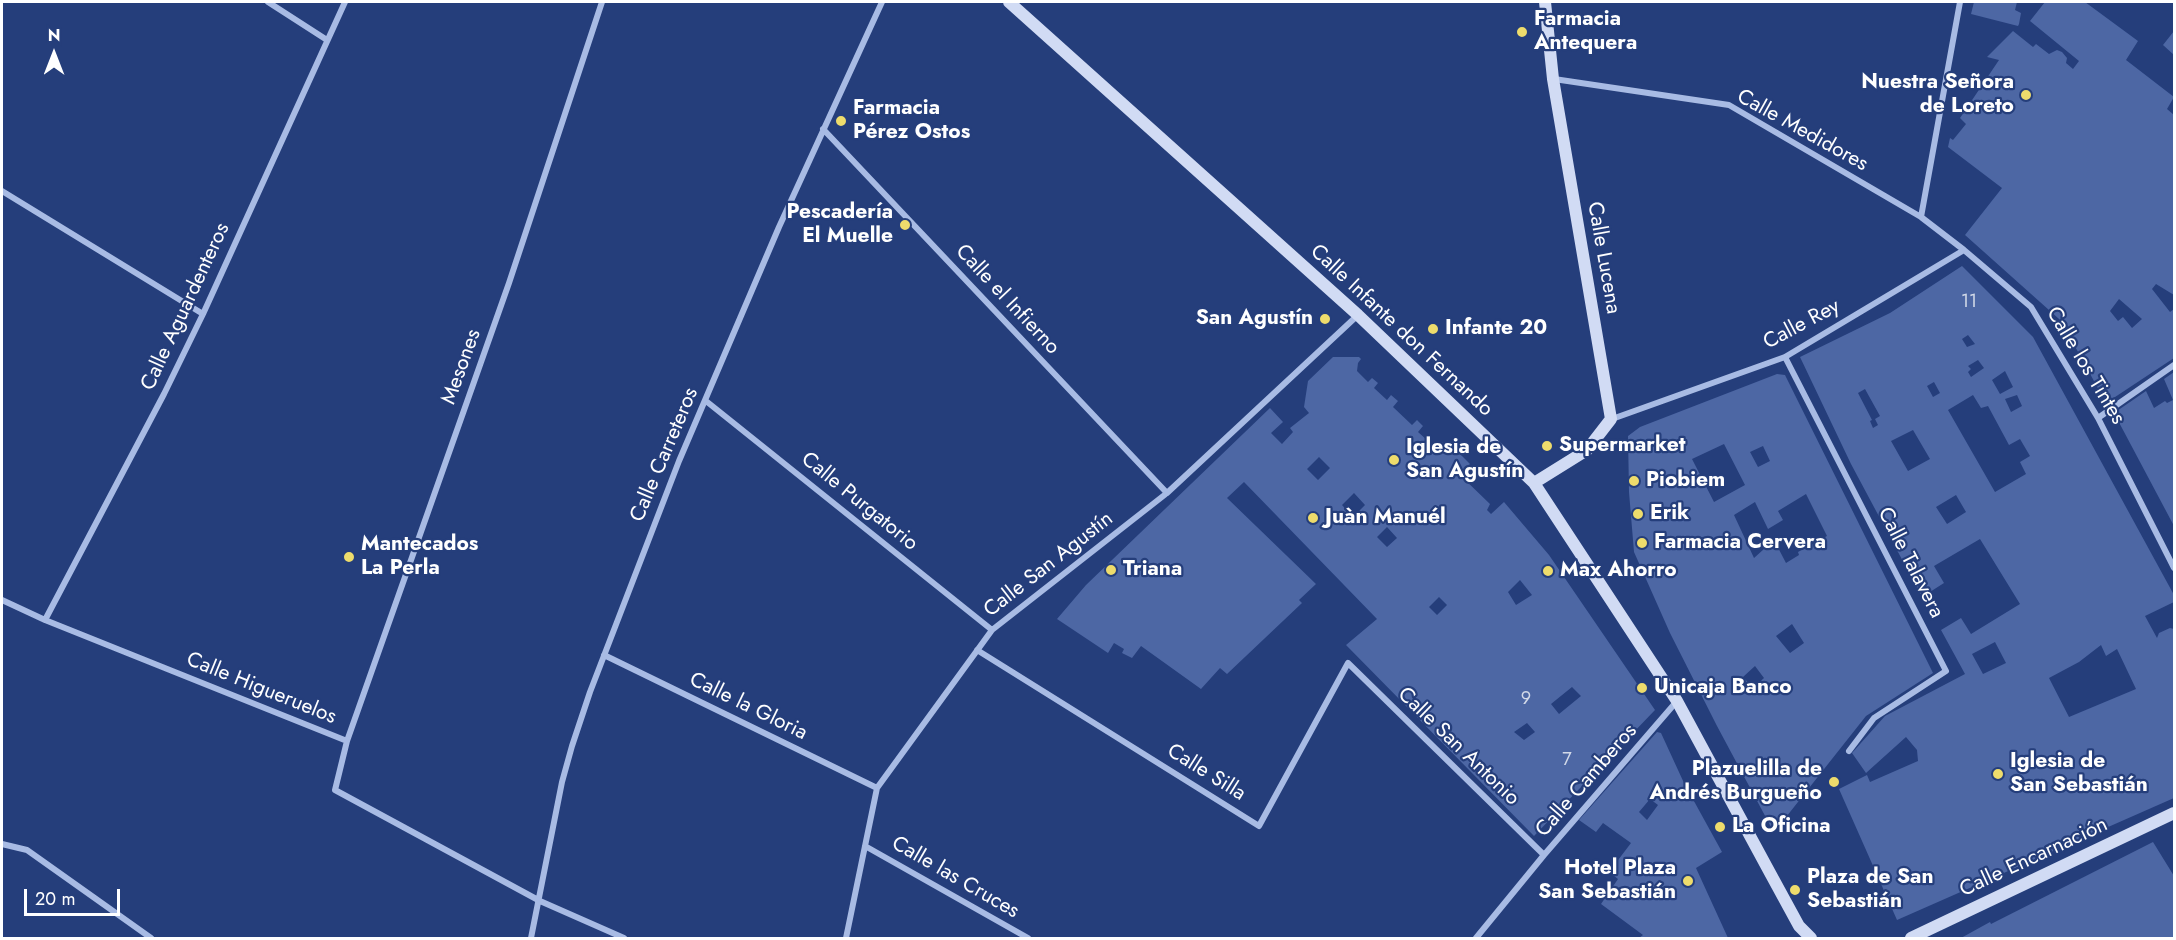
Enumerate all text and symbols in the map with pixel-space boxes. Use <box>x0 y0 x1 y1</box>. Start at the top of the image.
place label: Farmacia Antequera <box>1534 7 1637 57</box>
north arrow <box>24 24 84 84</box>
text: N <box>48 24 60 47</box>
marker: Farmacia Antequera <box>1515 25 1529 39</box>
place label: Nuestra Señora de Loreto <box>1861 70 2014 120</box>
street label: Calle Medidores <box>1732 85 1872 177</box>
marker: Nuestra Señora de Loreto <box>2019 88 2033 102</box>
place label: Farmacia Pérez Ostos <box>853 96 970 146</box>
marker: Farmacia Pérez Ostos <box>834 114 848 128</box>
place label: Pescadería El Muelle <box>787 200 893 250</box>
street label: Calle Lucena <box>1581 200 1625 316</box>
marker: Pescadería El Muelle <box>898 218 912 232</box>
street label: Calle Aguardenteros <box>136 219 236 395</box>
street label: Calle el Infierno <box>950 240 1064 360</box>
street label: Calle Infante don Fernando <box>1304 240 1498 422</box>
house number: 11 <box>1961 292 1977 314</box>
street label: Calle Rey <box>1760 294 1844 356</box>
street label: Calle los Tintes <box>2040 303 2130 429</box>
place label: San Agustín <box>1196 306 1313 332</box>
marker: San Agustín <box>1318 312 1332 326</box>
place label: Infante 20 <box>1445 316 1547 342</box>
marker: Infante 20 <box>1426 322 1440 336</box>
street label: Mesones <box>437 326 487 408</box>
street label: Calle Carreteros <box>625 384 705 526</box>
place label: Supermarket <box>1559 433 1686 459</box>
place label: Iglesia de San Agustín <box>1406 435 1523 485</box>
marker: Supermarket <box>1540 439 1554 453</box>
street label: Calle Purgatorio <box>796 447 922 557</box>
marker: Iglesia de San Agustín <box>1387 453 1401 467</box>
place label: Piobiem <box>1646 468 1725 494</box>
marker: Piobiem <box>1627 474 1641 488</box>
place label: Erik <box>1650 501 1689 527</box>
street label: Calle Talavera <box>1871 503 1949 623</box>
place label: Juàn Manuél <box>1325 505 1446 531</box>
street label: Calle San Agustín <box>979 507 1119 623</box>
marker: Erik <box>1631 507 1645 521</box>
marker: Juàn Manuél <box>1306 511 1320 525</box>
place label: Farmacia Cervera <box>1654 530 1826 556</box>
place label: Mantecados La Perla <box>361 532 478 582</box>
marker: Farmacia Cervera <box>1635 536 1649 550</box>
marker: Mantecados La Perla <box>342 550 356 564</box>
place label: Triana <box>1123 557 1182 583</box>
place label: Max Ahorro <box>1560 558 1677 584</box>
marker: Triana <box>1104 563 1118 577</box>
marker: Max Ahorro <box>1541 564 1555 578</box>
street label: Calle Higueruelos <box>182 647 340 731</box>
street label: Calle la Gloria <box>685 668 811 746</box>
place label: Unicaja Banco <box>1654 675 1792 701</box>
marker: Unicaja Banco <box>1635 681 1649 695</box>
street label: Calle San Antonio <box>1392 683 1524 811</box>
house number: 9 <box>1521 689 1531 711</box>
street label: Calle Camberos <box>1531 719 1643 843</box>
street label: Calle Silla <box>1162 739 1250 807</box>
place label: Iglesia de San Sebastián <box>2010 749 2148 799</box>
house number: 7 <box>1562 750 1572 772</box>
place label: Plazuelilla de Andrés Burgueño <box>1650 757 1822 807</box>
marker: Iglesia de San Sebastián <box>1991 767 2005 781</box>
marker: Plazuelilla de Andrés Burgueño <box>1827 775 1841 789</box>
street label: Calle Encarnación <box>1956 813 2112 903</box>
place label: La Oficina <box>1732 814 1831 840</box>
marker: La Oficina <box>1713 820 1727 834</box>
street label: Calle las Cruces <box>887 831 1023 925</box>
place label: Hotel Plaza San Sebastián <box>1538 856 1676 906</box>
place label: Plaza de San Sebastián <box>1807 865 1933 915</box>
marker: Hotel Plaza San Sebastián <box>1681 874 1695 888</box>
scale bar <box>27 877 123 915</box>
marker: Plaza de San Sebastián <box>1788 883 1802 897</box>
text: 20 m <box>35 886 75 912</box>

